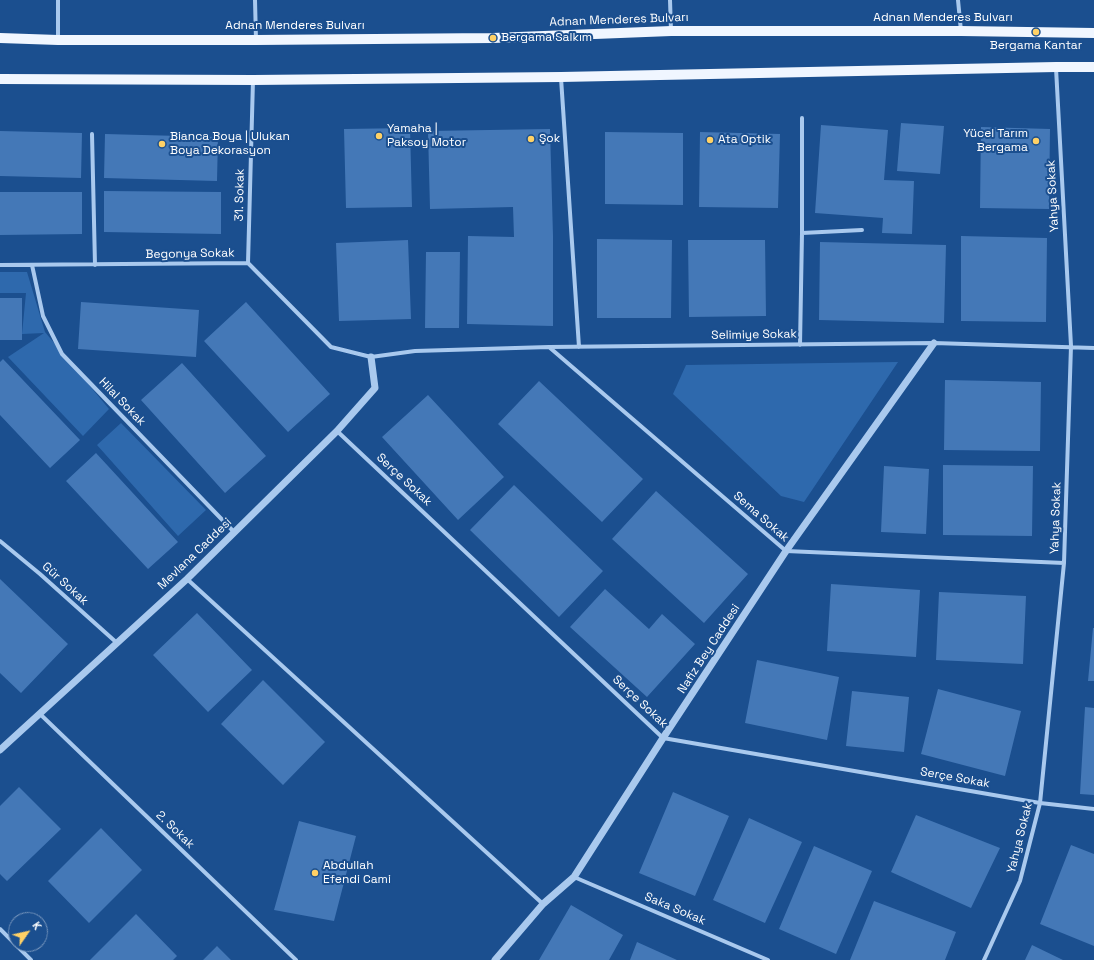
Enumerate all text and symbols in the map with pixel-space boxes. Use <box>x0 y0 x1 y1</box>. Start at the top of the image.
street label: Adnan Menderes Bulvarı <box>549 10 689 30</box>
street label: Adnan Menderes Bulvarı <box>873 11 1013 25</box>
street label: Adnan Menderes Bulvarı <box>225 19 365 33</box>
marker: Bergama Kantar <box>1031 27 1041 37</box>
place label: Bergama Salkım <box>501 31 592 45</box>
marker: Bergama Salkım <box>488 33 498 43</box>
place label: Bergama Kantar <box>990 39 1082 53</box>
place label: Yamaha | Paksoy Motor <box>387 122 466 150</box>
place label: Yücel Tarım Bergama <box>963 127 1028 155</box>
place label: Bianca Boya | Ulukan Boya Dekorasyon <box>170 130 290 158</box>
marker: Yamaha | Paksoy Motor <box>374 131 384 141</box>
place label: Şok <box>539 132 560 146</box>
place label: Ata Optik <box>718 133 771 147</box>
marker: Şok <box>526 134 536 144</box>
marker: Ata Optik <box>705 135 715 145</box>
marker: Yücel Tarım Bergama <box>1031 136 1041 146</box>
marker: Bianca Boya | Ulukan Boya Dekorasyon <box>157 139 167 149</box>
street label: Yahya Sokak <box>1044 160 1062 232</box>
street label: 31. Sokak <box>232 169 248 221</box>
street label: Begonya Sokak <box>145 246 235 262</box>
street label: Selimiye Sokak <box>711 327 797 343</box>
street label: Hilal Sokak <box>96 375 148 429</box>
street label: Serçe Sokak <box>373 451 435 509</box>
street label: Yahya Sokak <box>1048 482 1064 554</box>
street label: Sema Sokak <box>730 489 792 545</box>
street label: Mevlana Caddesi <box>155 515 235 593</box>
street label: Gür Sokak <box>39 559 91 609</box>
street label: Nafiz Bey Caddesi <box>675 602 743 696</box>
street label: Serçe Sokak <box>609 673 671 731</box>
street label: Serçe Sokak <box>919 765 991 791</box>
street label: Yahya Sokak <box>1004 801 1036 875</box>
street label: 2. Sokak <box>153 808 197 852</box>
place label: Abdullah Efendi Cami <box>323 859 391 887</box>
marker: Abdullah Efendi Cami <box>310 868 320 878</box>
street label: Saka Sokak <box>642 890 708 928</box>
north arrow <box>8 912 48 952</box>
text: K <box>29 919 45 933</box>

